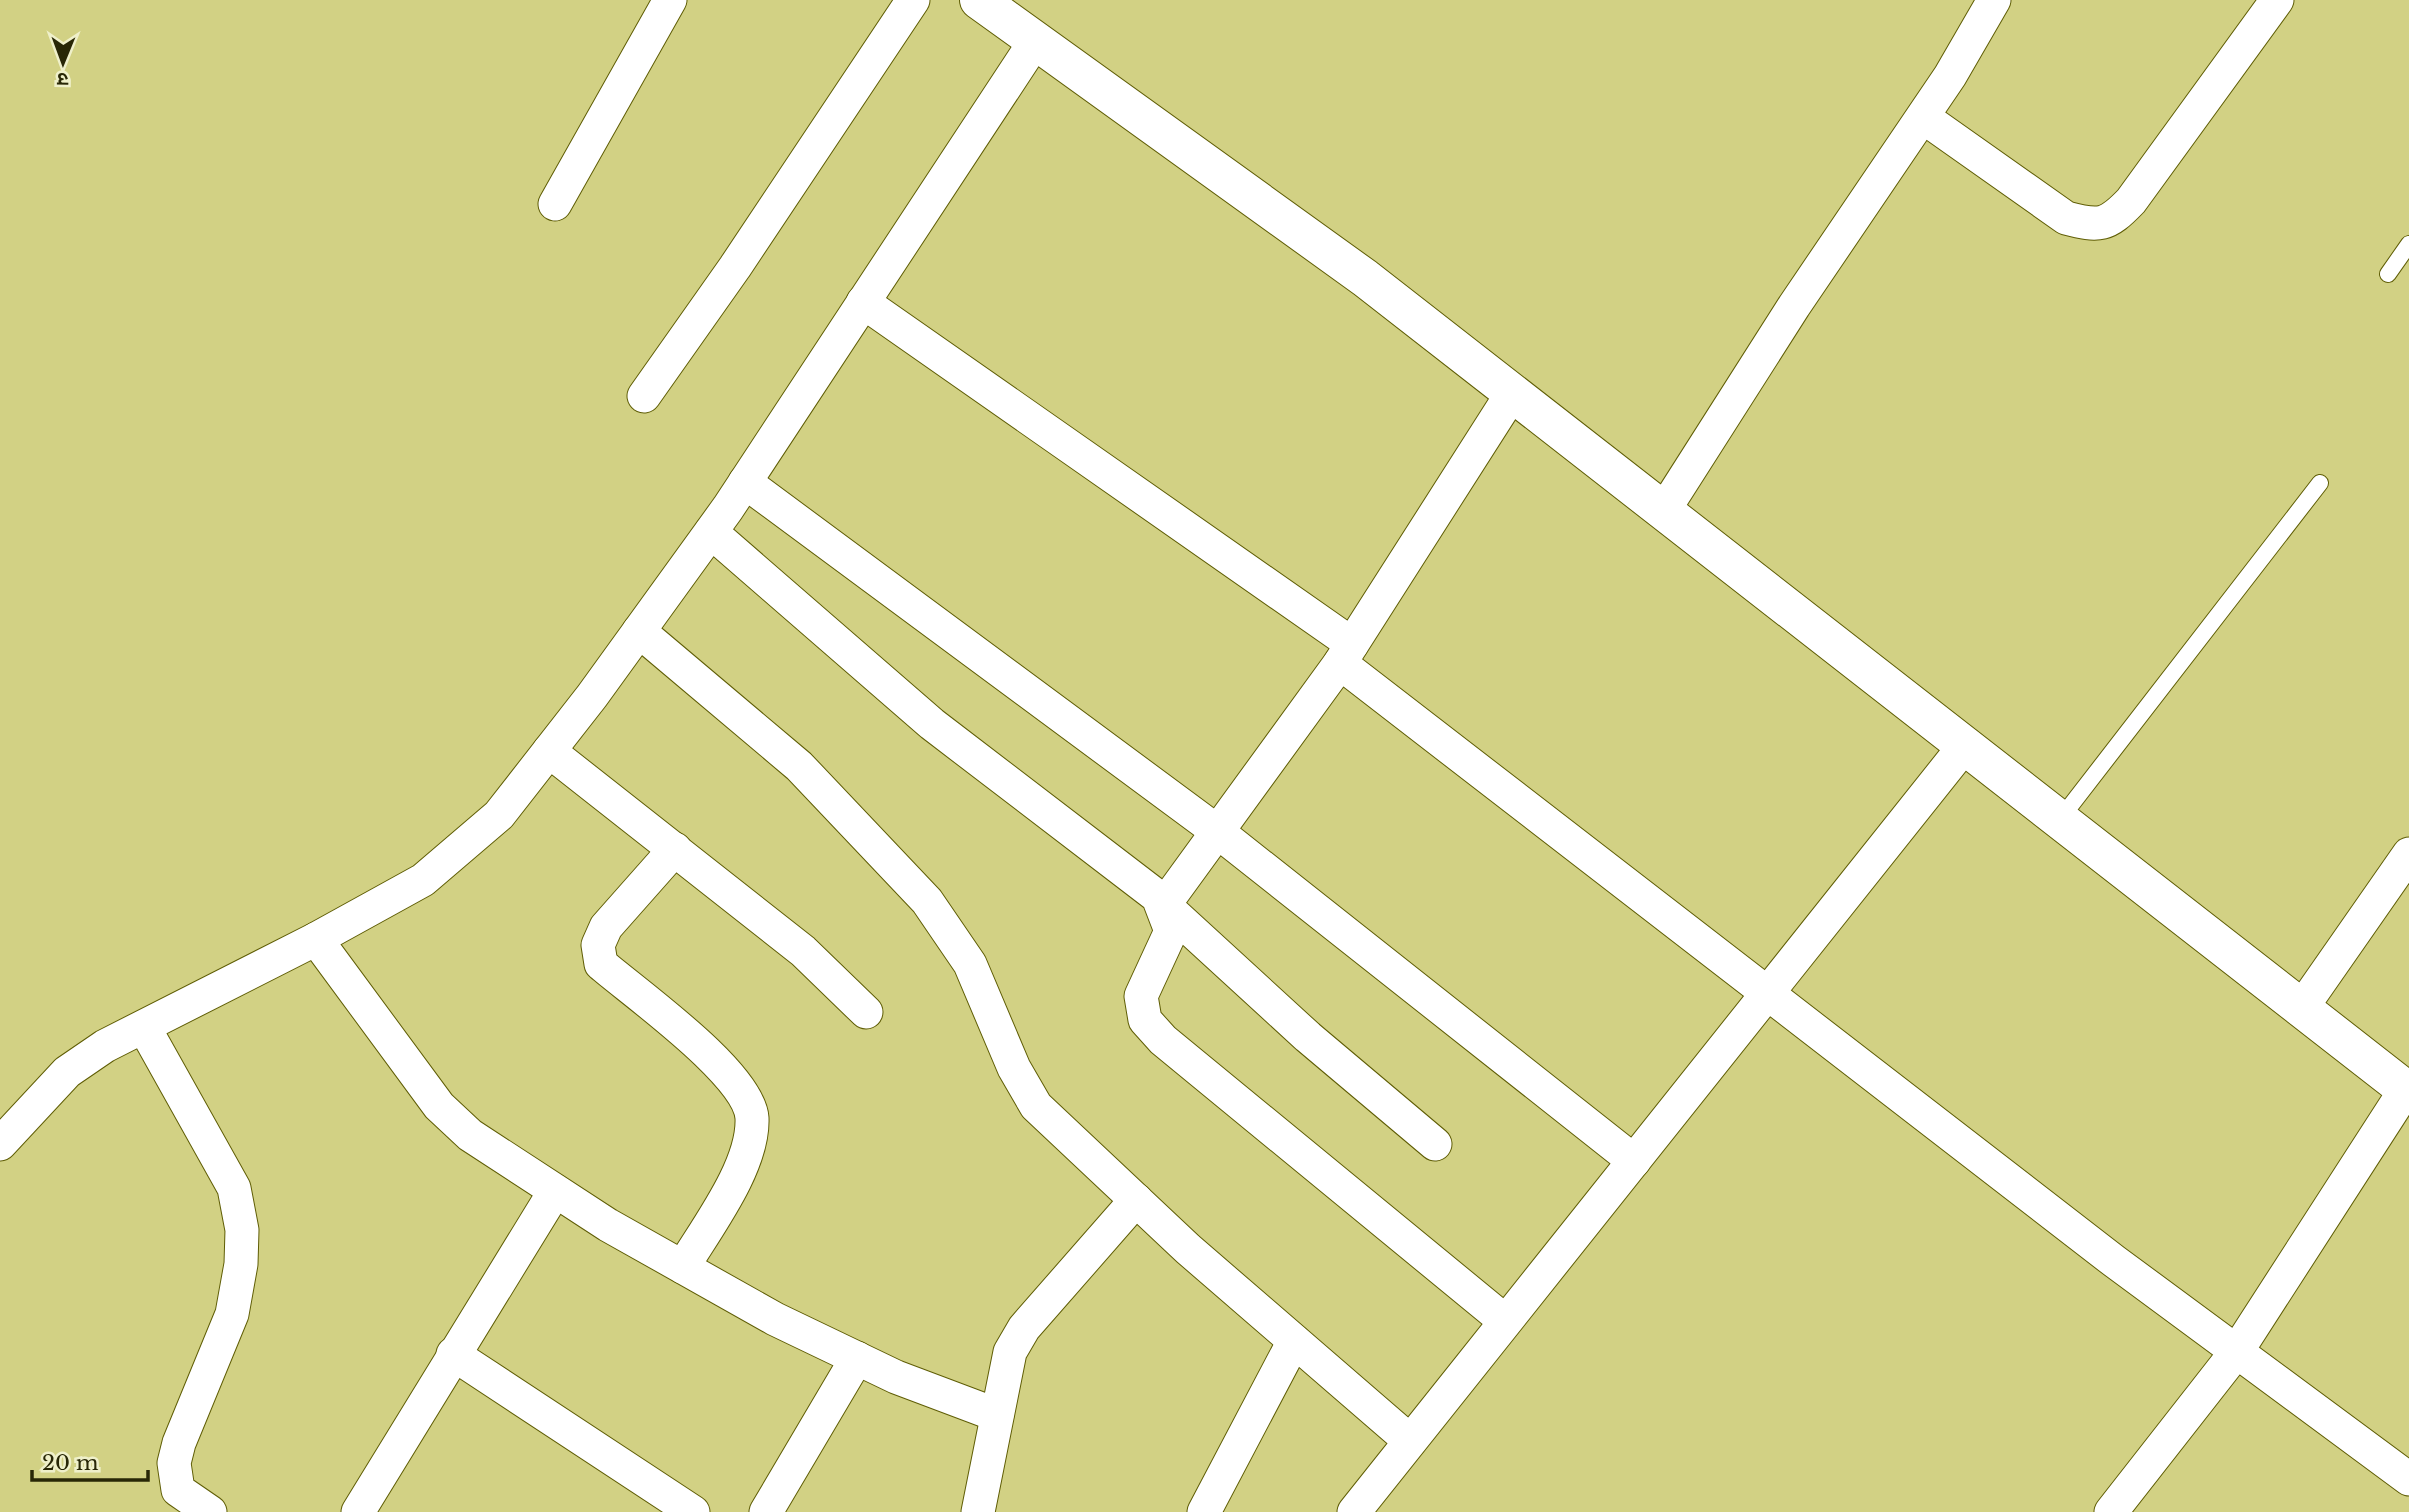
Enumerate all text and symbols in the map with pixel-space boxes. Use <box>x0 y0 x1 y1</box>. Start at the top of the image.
north arrow <box>28 28 98 98</box>
text: उ <box>56 68 68 91</box>
scale bar <box>32 1438 147 1482</box>
text: 20 m <box>42 1450 99 1476</box>

